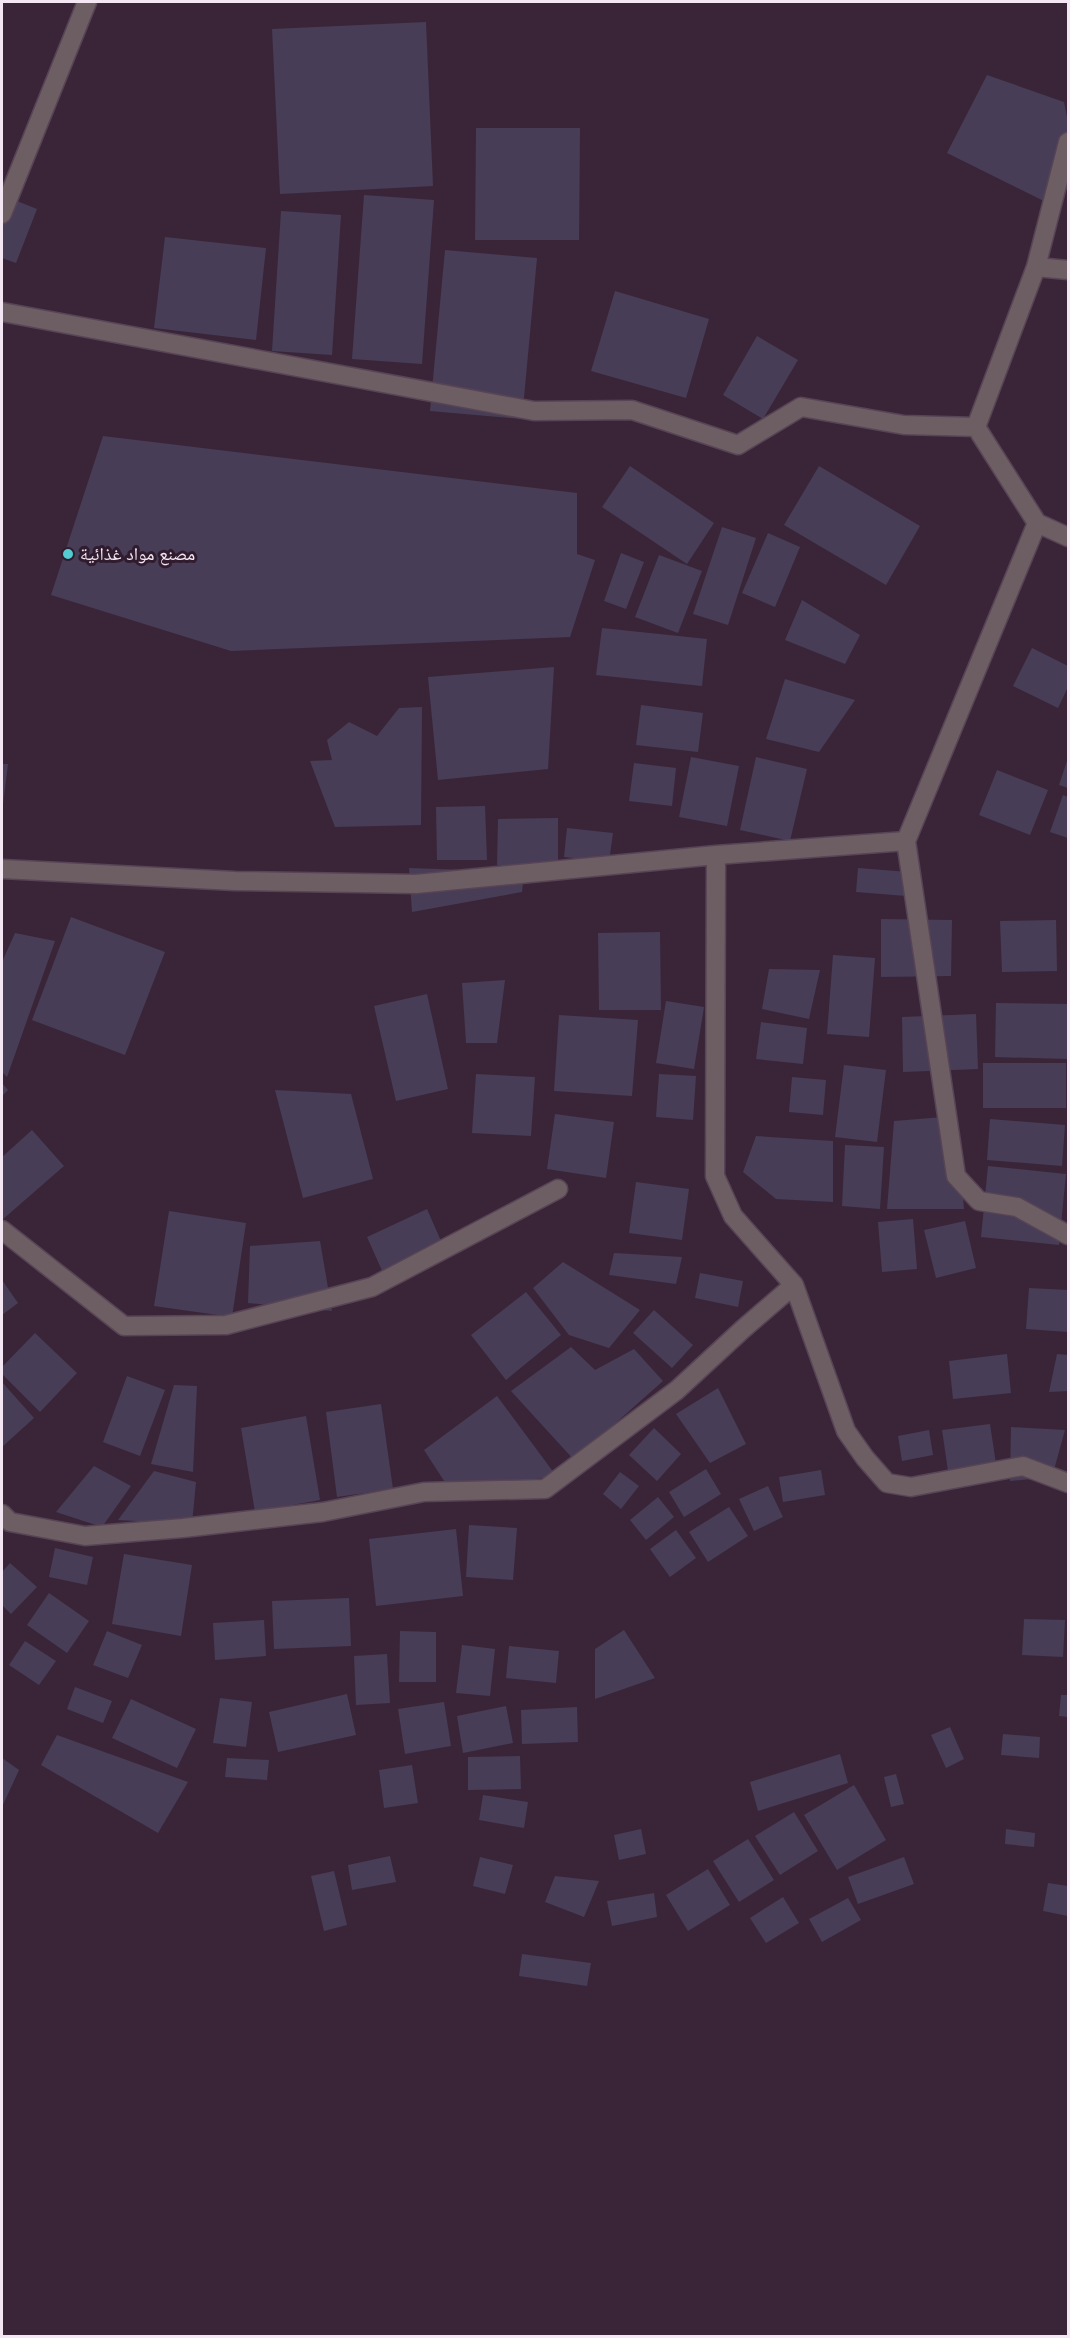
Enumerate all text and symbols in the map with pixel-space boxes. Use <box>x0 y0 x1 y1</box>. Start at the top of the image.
place label: مصنع مواد غذائية <box>80 543 195 566</box>
marker: مصنع مواد غذائية <box>61 547 75 561</box>

